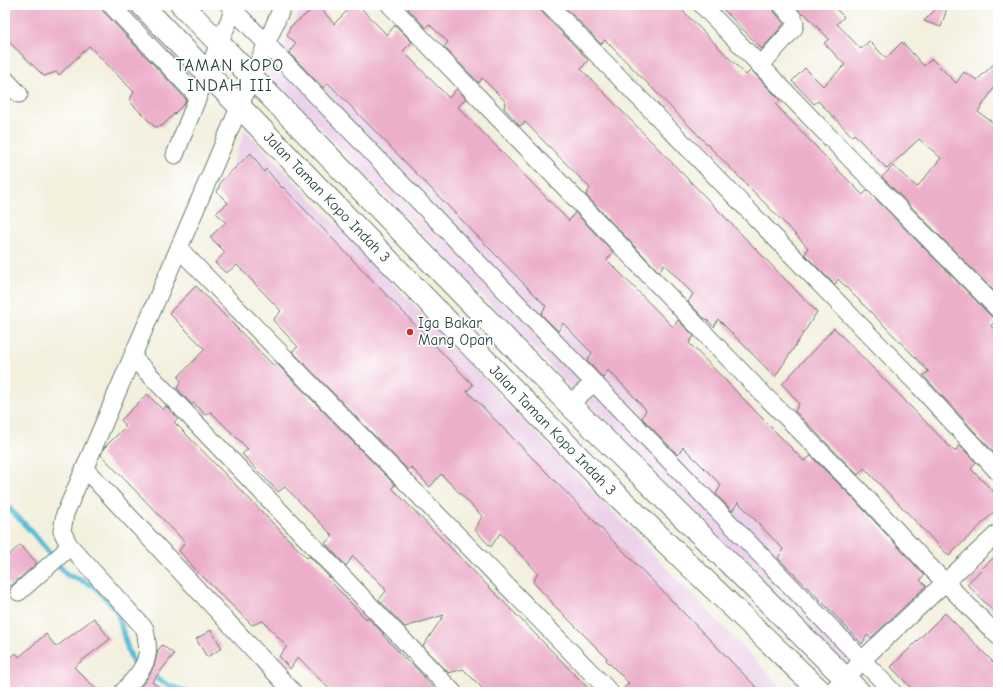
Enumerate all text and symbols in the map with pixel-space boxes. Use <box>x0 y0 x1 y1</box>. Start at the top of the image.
district label: TAMAN KOPO INDAH III <box>176 56 284 95</box>
street label: Jalan Taman Kopo Indah 3 <box>260 128 394 266</box>
place label: Iga Bakar Mang Opan <box>418 314 493 349</box>
marker: Iga Bakar Mang Opan <box>405 327 415 337</box>
street label: Jalan Taman Kopo Indah 3 <box>486 361 620 499</box>

